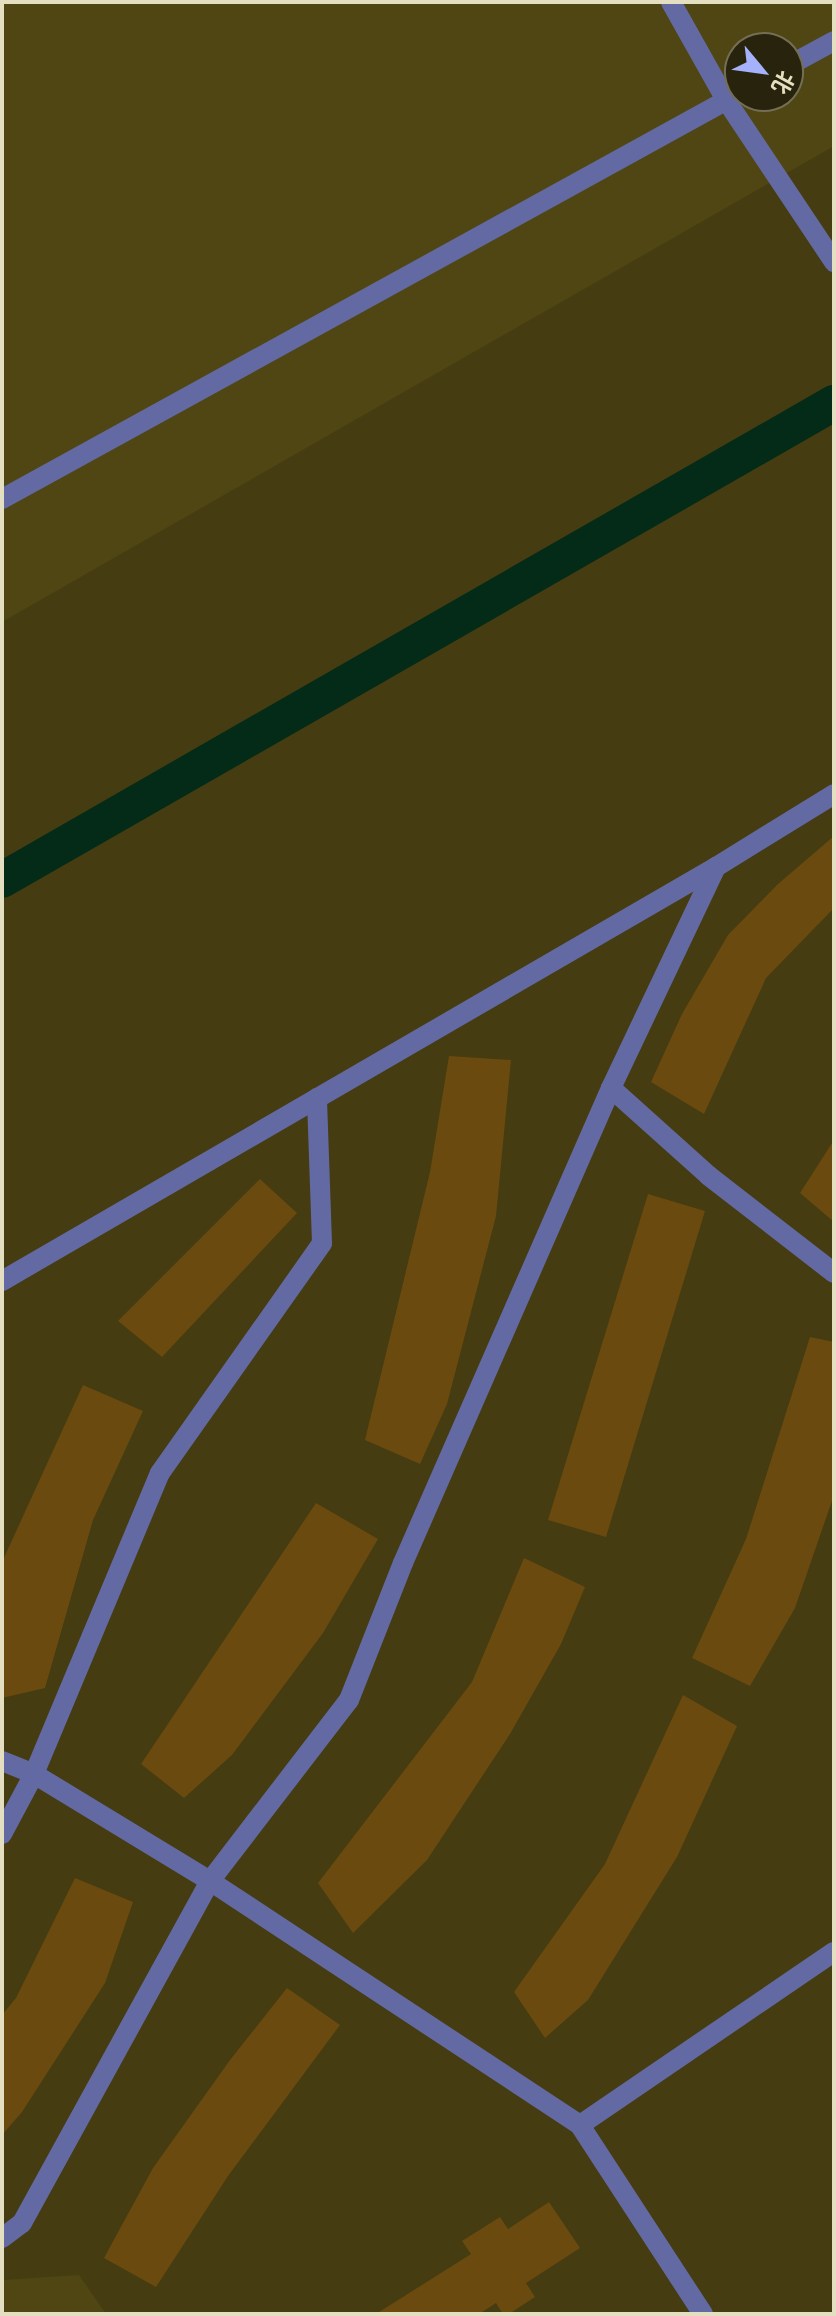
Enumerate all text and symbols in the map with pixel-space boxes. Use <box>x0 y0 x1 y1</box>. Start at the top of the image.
north arrow <box>724 32 804 112</box>
text: 北 <box>766 66 801 99</box>

